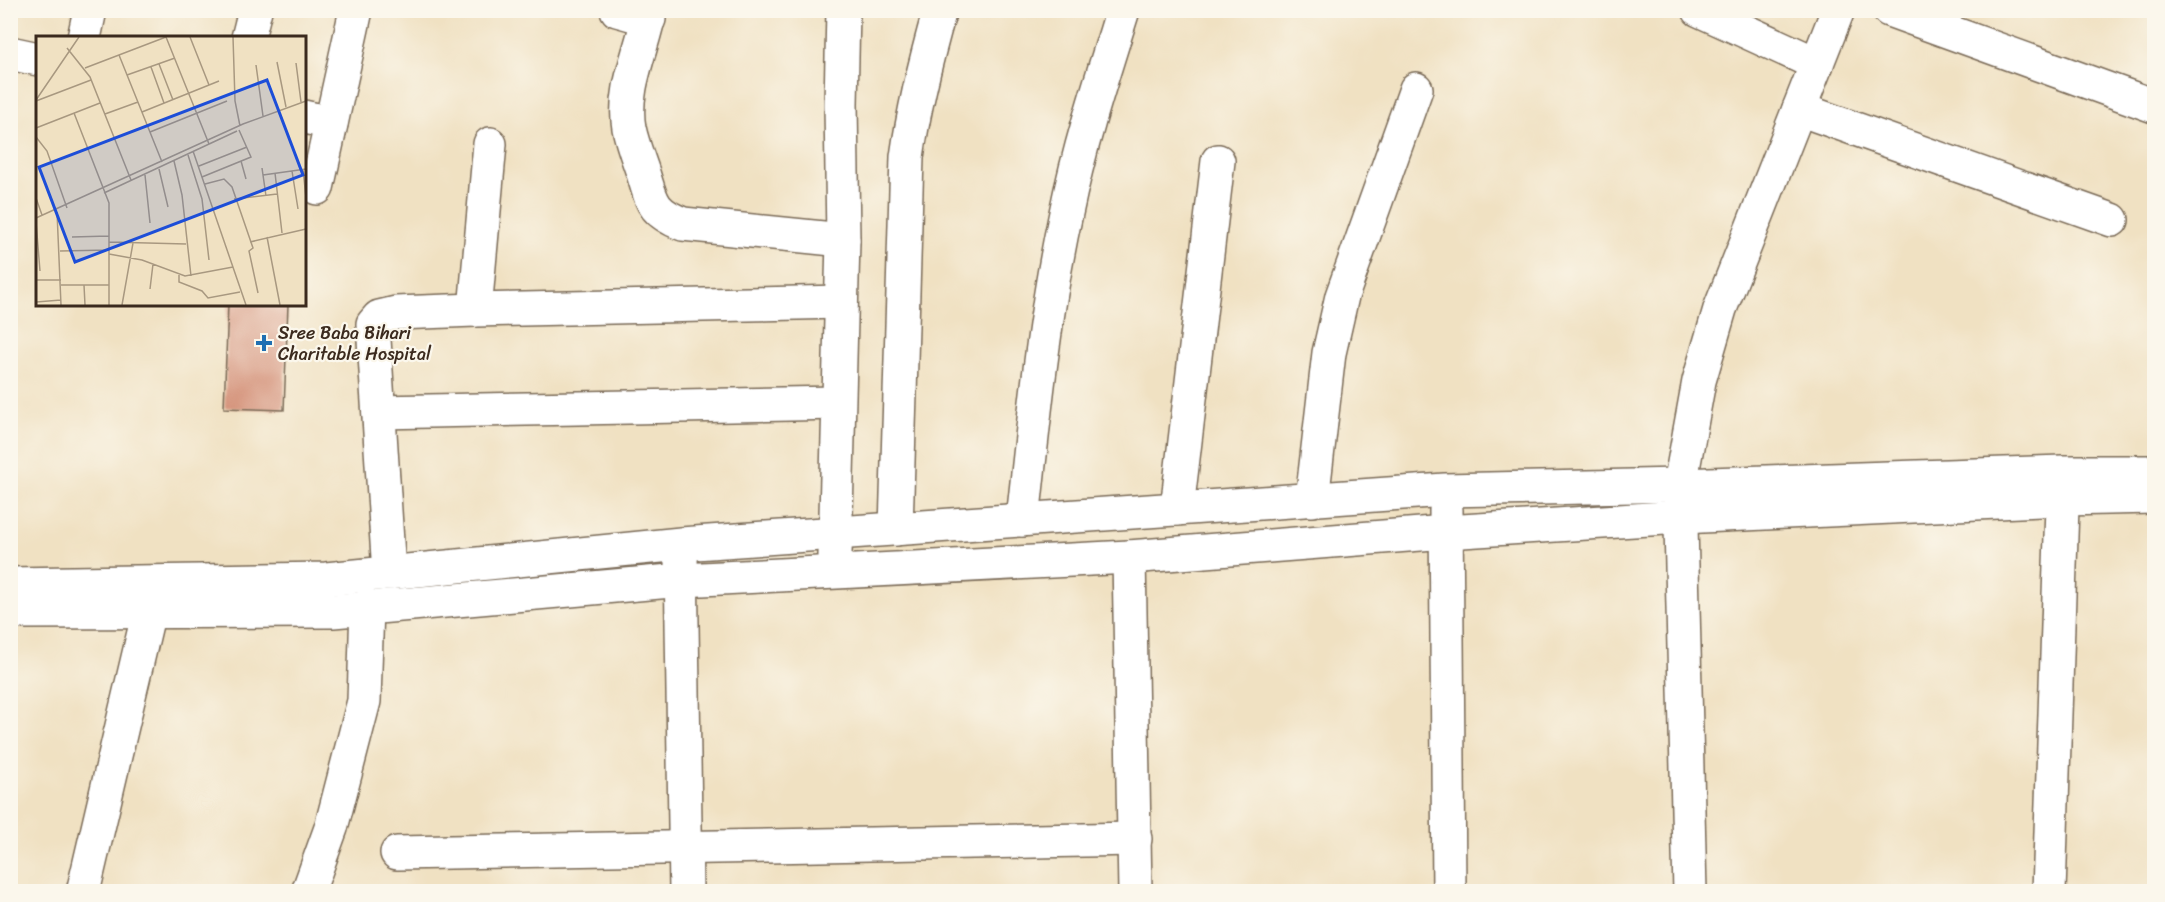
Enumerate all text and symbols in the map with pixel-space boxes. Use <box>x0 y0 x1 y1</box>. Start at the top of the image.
inset map <box>36 36 306 306</box>
place label: Sree Baba Bihari Charitable Hospital <box>278 317 432 370</box>
marker: Sree Baba Bihari Charitable Hospital <box>255 334 273 352</box>

